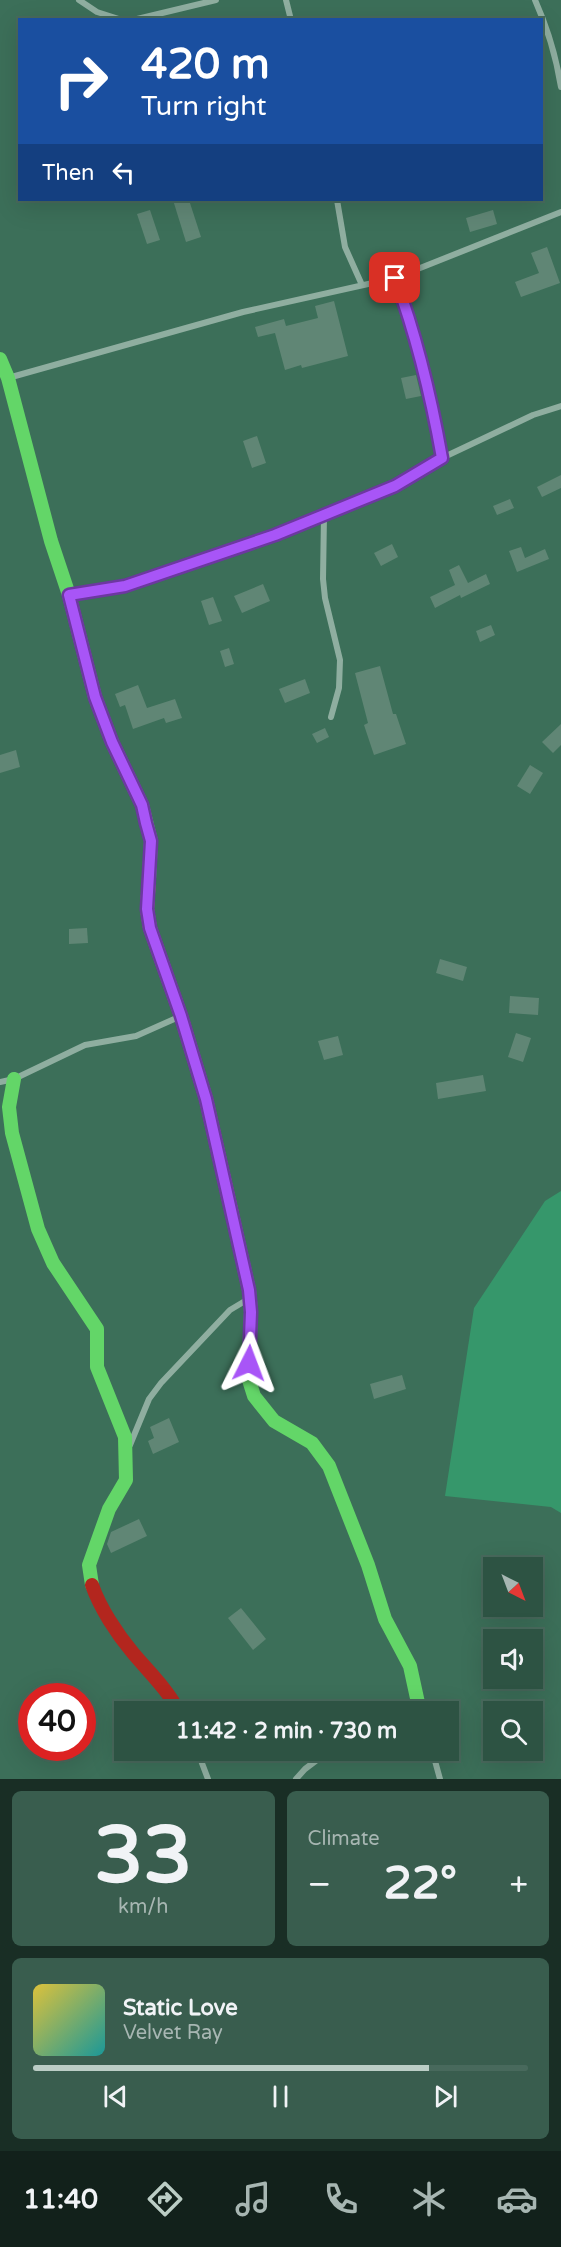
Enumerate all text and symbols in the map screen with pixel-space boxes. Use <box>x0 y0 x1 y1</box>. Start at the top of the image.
text: 420 m <box>141 39 270 90</box>
icon: right <box>42 42 120 120</box>
text: Turn right <box>141 90 267 123</box>
icon: left <box>107 156 140 189</box>
text: Then <box>42 160 95 186</box>
pin <box>369 252 420 303</box>
icon: arrive <box>378 261 411 294</box>
position arrow <box>217 1331 281 1395</box>
north arrow <box>483 1557 543 1617</box>
map controls <box>483 1557 543 1761</box>
button: sound <box>483 1629 543 1689</box>
speed limit sign: 40 <box>18 1683 96 1761</box>
button: search <box>483 1701 543 1761</box>
text: 11:42 · 2 min · 730 m <box>176 1718 397 1744</box>
text: 33 <box>94 1809 192 1903</box>
text: Climate <box>308 1827 380 1851</box>
text: 22° <box>383 1857 457 1911</box>
text: − <box>308 1865 331 1904</box>
text: + <box>509 1865 528 1904</box>
text: km/h <box>118 1895 168 1919</box>
text: Static Love <box>123 1995 238 2021</box>
text: Velvet Ray <box>123 2021 223 2045</box>
icon: previous <box>99 2080 132 2113</box>
icon: pause <box>264 2080 297 2113</box>
icon: next <box>429 2080 462 2113</box>
icon: directions <box>144 2178 186 2220</box>
icon: music <box>232 2178 274 2220</box>
icon: phone <box>320 2178 362 2220</box>
icon: climate <box>408 2178 450 2220</box>
icon: car <box>496 2178 538 2220</box>
text: 11:40 <box>23 2183 98 2216</box>

